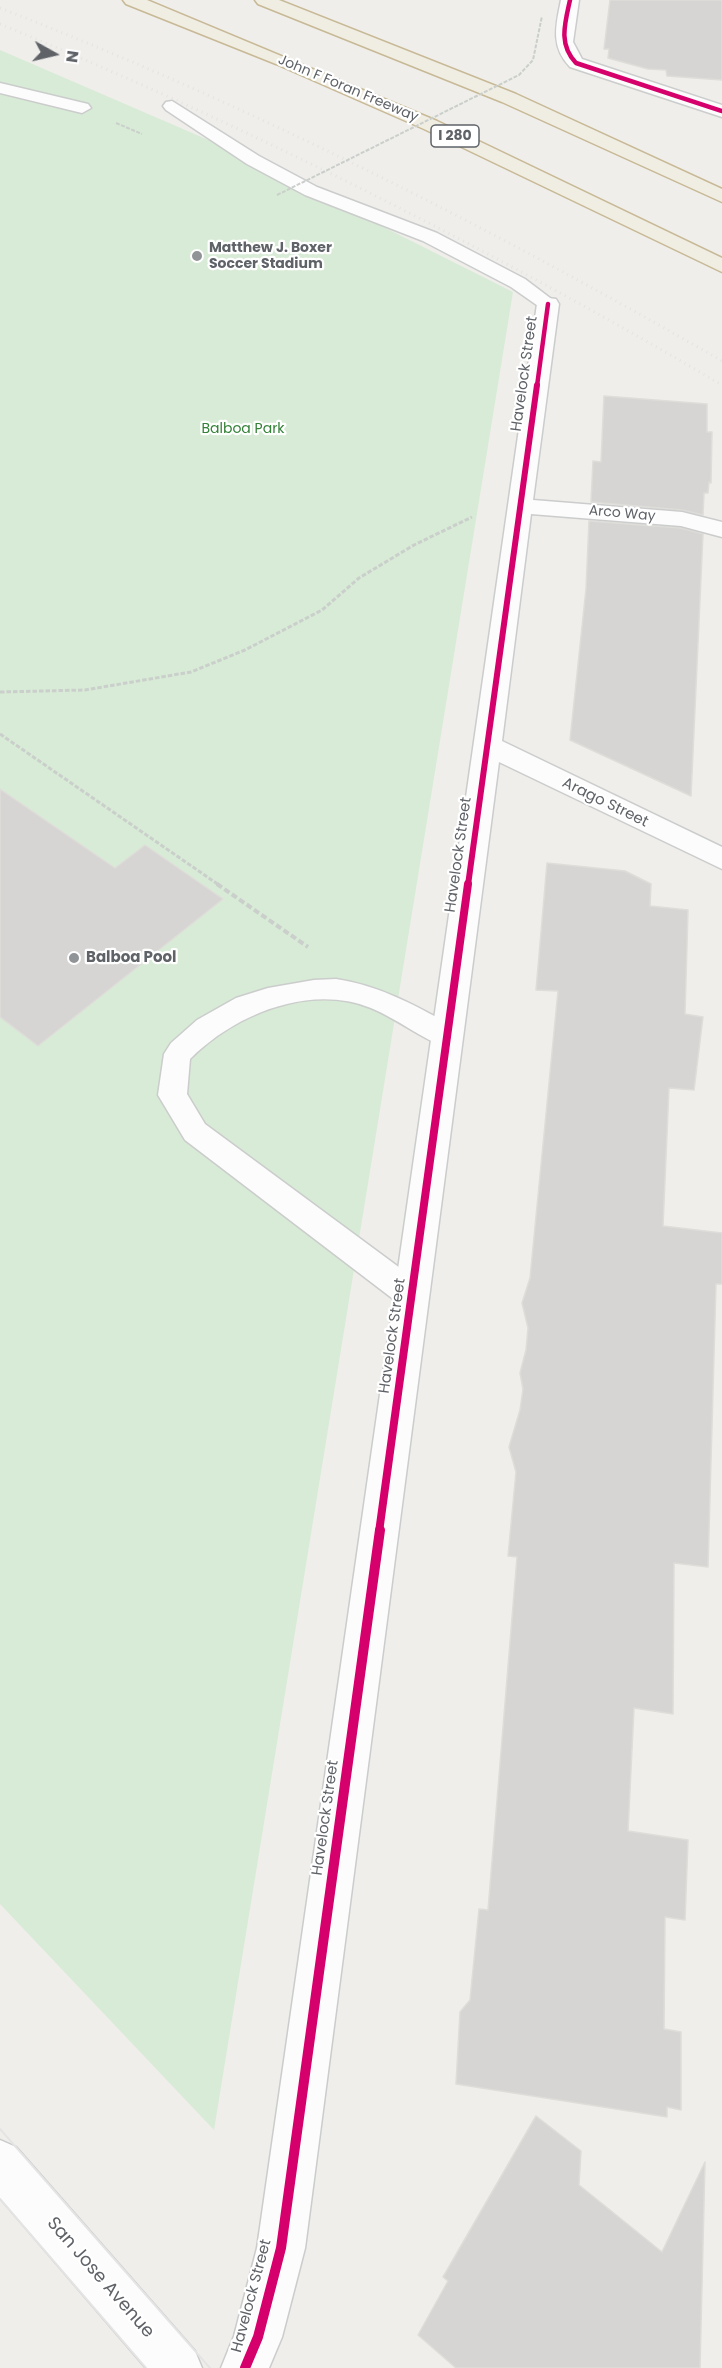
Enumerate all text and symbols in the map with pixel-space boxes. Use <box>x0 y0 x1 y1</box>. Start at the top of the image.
north arrow <box>24 24 84 84</box>
text: N <box>60 49 85 64</box>
street label: John F Foran Freeway <box>275 52 421 126</box>
road number: I 280 <box>431 125 479 147</box>
place label: Matthew J. Boxer Soccer Stadium <box>209 240 332 272</box>
marker: Matthew J. Boxer Soccer Stadium <box>190 249 204 263</box>
street label: Havelock Street <box>508 315 542 433</box>
park label: Balboa Park <box>201 421 285 437</box>
street label: Arco Way <box>588 503 656 525</box>
street label: Arago Street <box>559 774 651 832</box>
street label: Havelock Street <box>442 796 476 914</box>
place label: Balboa Pool <box>86 949 176 967</box>
marker: Balboa Pool <box>67 951 81 965</box>
street label: Havelock Street <box>376 1277 410 1395</box>
street label: Havelock Street <box>309 1759 343 1877</box>
street label: San Jose Avenue <box>42 2213 158 2343</box>
street label: Havelock Street <box>228 2238 276 2354</box>

